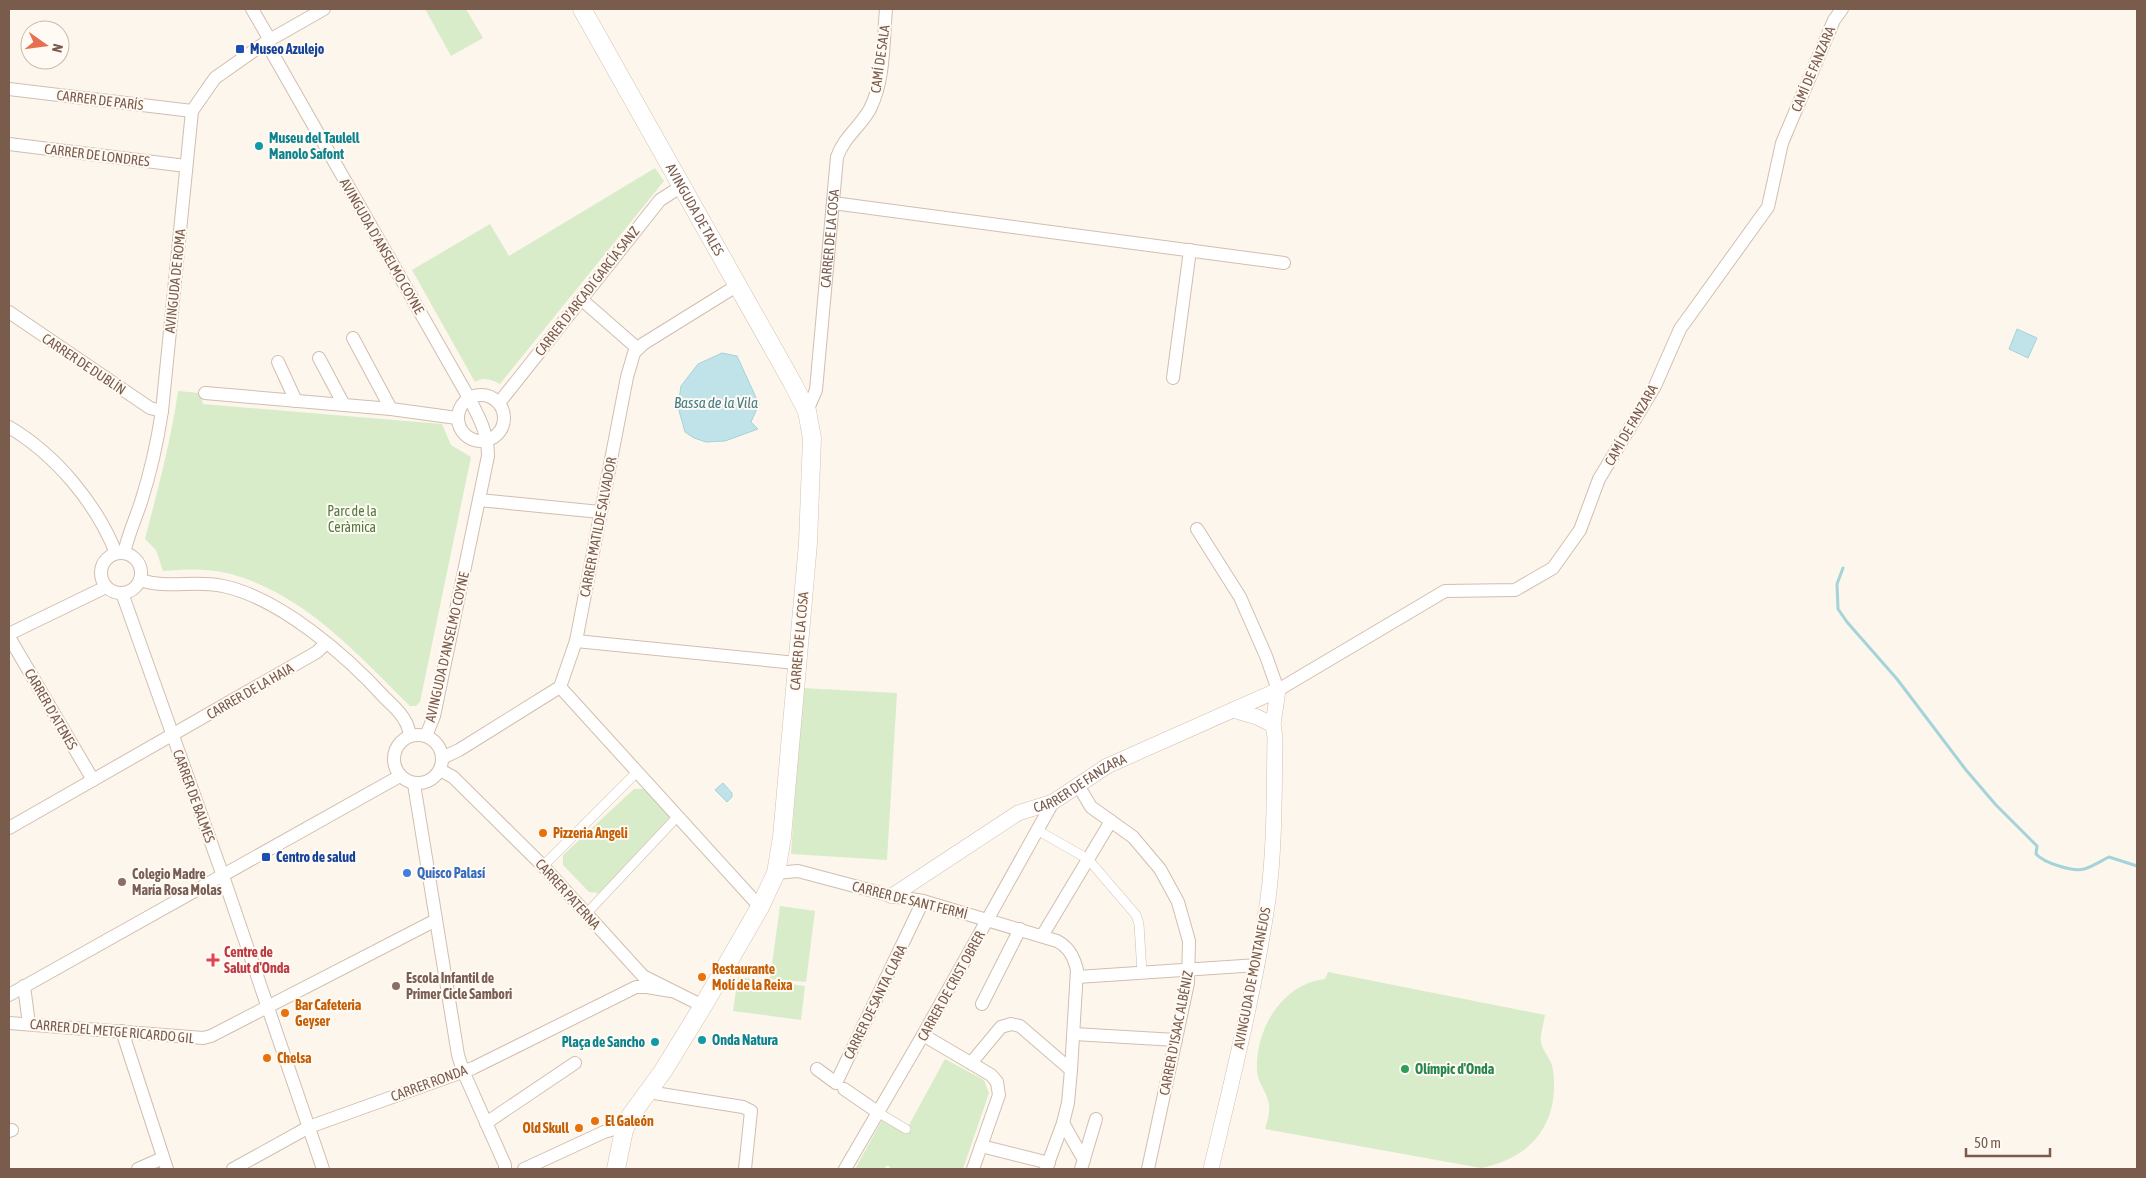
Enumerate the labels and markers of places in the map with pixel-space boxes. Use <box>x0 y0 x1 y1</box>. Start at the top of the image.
place label: Museo Azulejo <box>250 41 325 57</box>
marker: Museo Azulejo <box>234 43 246 55</box>
place label: Museu del Taulell Manolo Safont <box>269 130 360 162</box>
marker: Museu del Taulell Manolo Safont <box>253 140 265 152</box>
place label: Pizzeria Angeli <box>553 825 628 841</box>
marker: Pizzeria Angeli <box>537 827 549 839</box>
place label: Centro de salud <box>276 849 356 865</box>
marker: Centro de salud <box>260 851 272 863</box>
place label: Quisco Palasí <box>417 865 486 881</box>
place label: Colegio Madre María Rosa Molas <box>132 866 222 898</box>
marker: Quisco Palasí <box>401 867 413 879</box>
marker: Colegio Madre María Rosa Molas <box>116 876 128 888</box>
place label: Centre de Salut d'Onda <box>224 944 290 976</box>
marker: Centre de Salut d'Onda <box>206 953 220 967</box>
place label: Restaurante Molí de la Reixa <box>712 961 793 993</box>
place label: Escola Infantil de Primer Cicle Sambori <box>406 970 512 1002</box>
marker: Restaurante Molí de la Reixa <box>696 971 708 983</box>
marker: Escola Infantil de Primer Cicle Sambori <box>390 980 402 992</box>
place label: Bar Cafeteria Geyser <box>295 997 362 1029</box>
marker: Bar Cafeteria Geyser <box>279 1007 291 1019</box>
place label: Onda Natura <box>712 1032 778 1048</box>
place label: Plaça de Sancho <box>562 1034 645 1050</box>
marker: Onda Natura <box>696 1034 708 1046</box>
marker: Plaça de Sancho <box>649 1036 661 1048</box>
place label: Chelsa <box>277 1050 312 1066</box>
marker: Chelsa <box>261 1052 273 1064</box>
place label: Olímpic d'Onda <box>1415 1061 1495 1077</box>
marker: Olímpic d'Onda <box>1399 1063 1411 1075</box>
place label: El Galeón <box>605 1113 654 1129</box>
marker: El Galeón <box>589 1115 601 1127</box>
place label: Old Skull <box>522 1120 569 1136</box>
marker: Old Skull <box>573 1122 585 1134</box>

